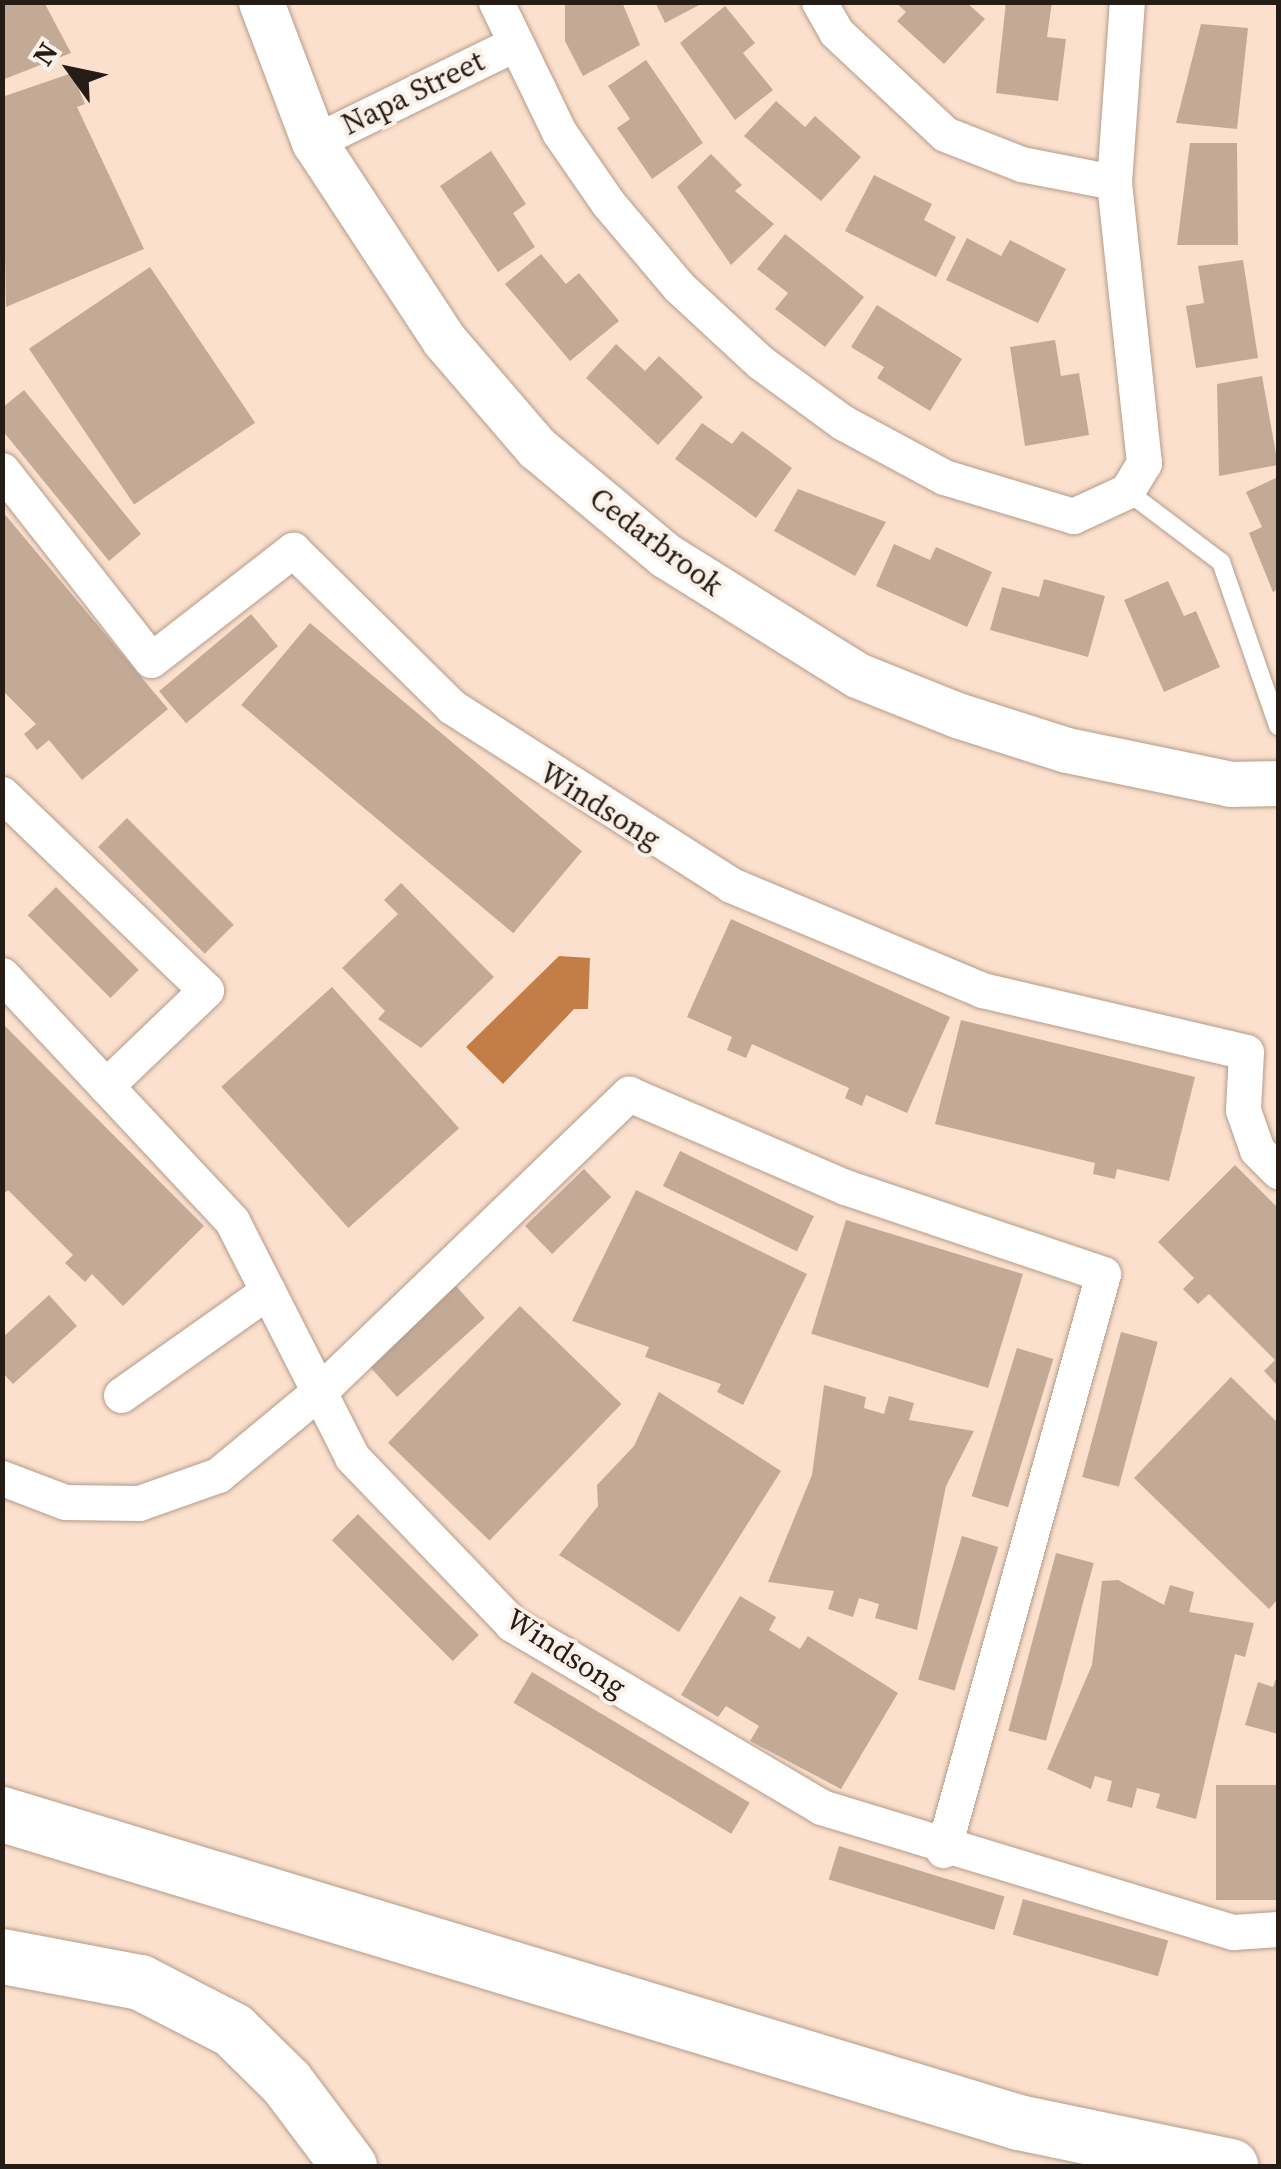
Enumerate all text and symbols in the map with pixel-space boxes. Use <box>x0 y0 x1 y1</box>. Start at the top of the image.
north arrow <box>20 20 120 120</box>
text: N <box>23 35 66 73</box>
street label: Napa Street <box>336 43 490 143</box>
street label: Cedarbrook <box>582 480 730 604</box>
street label: Windsong <box>533 755 667 857</box>
street label: Windsong <box>499 1601 633 1705</box>

